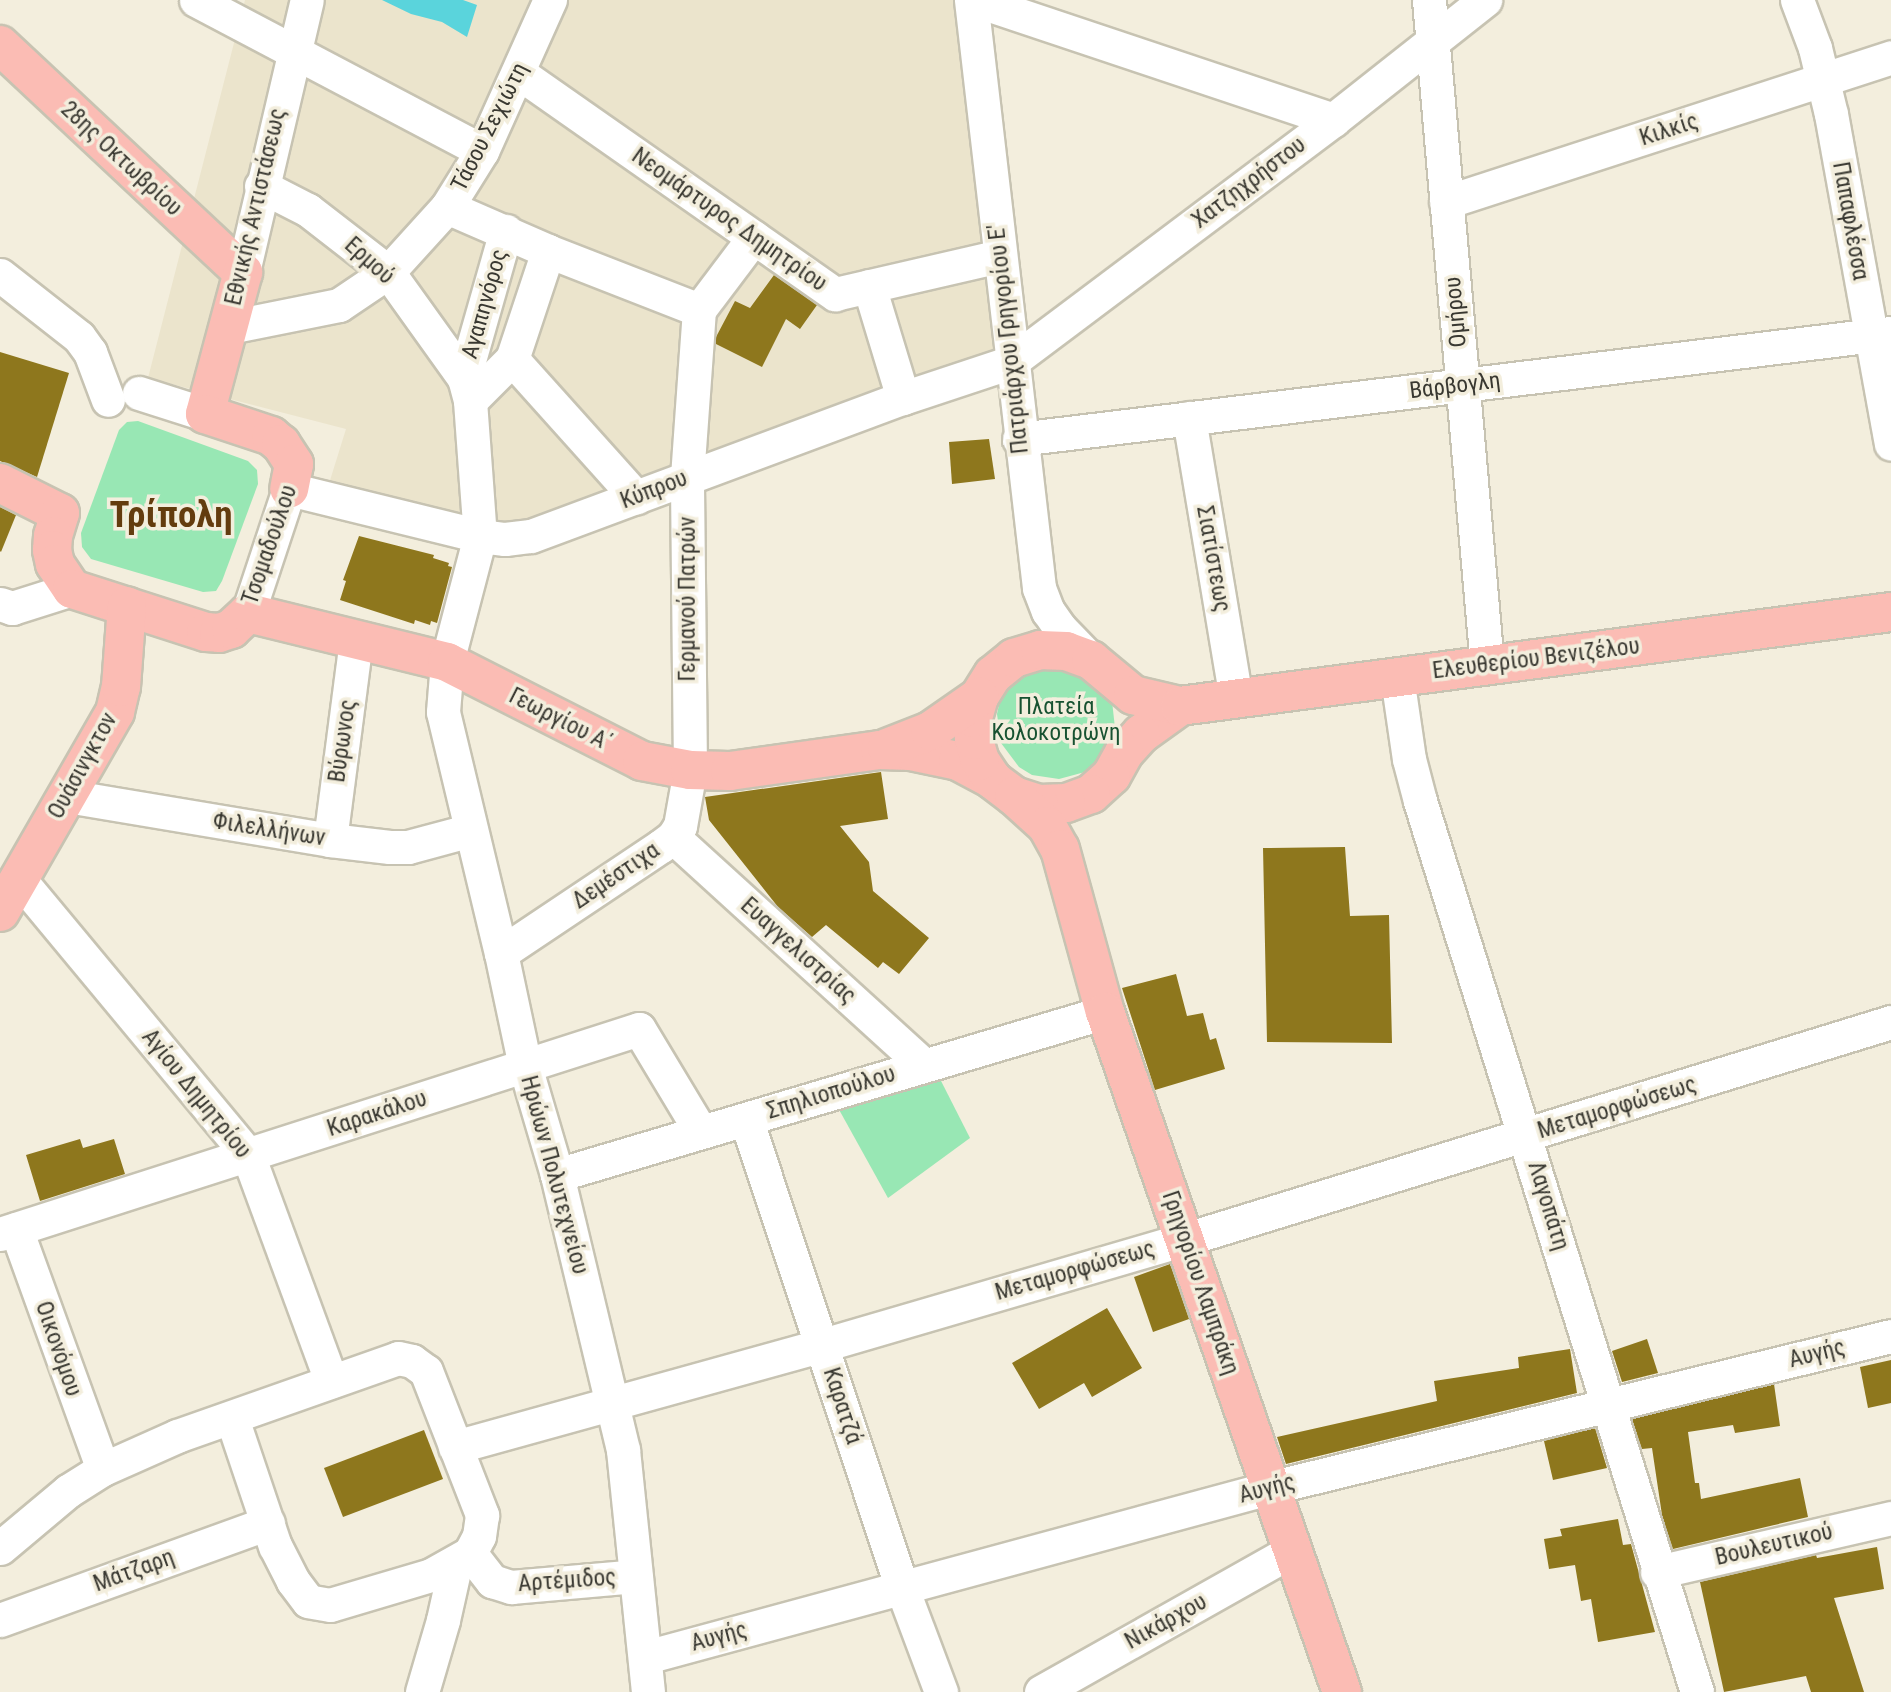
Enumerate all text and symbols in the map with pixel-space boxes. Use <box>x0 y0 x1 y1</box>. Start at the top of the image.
street label: Τάσου Σεχιώτη <box>446 58 534 196</box>
street label: 28ης Οκτωβρίου <box>55 96 187 222</box>
street label: Εθνικής Αντιστάσεως <box>220 106 292 308</box>
street label: Κιλκίς <box>1636 108 1702 152</box>
street label: Χατζηχρήστου <box>1187 131 1311 235</box>
street label: Νεομάρτυρος Δημητρίου <box>626 142 832 298</box>
street label: Παπαφλέσσα <box>1826 160 1874 282</box>
street label: Πατριάρχου Γρηγορίου Ε' <box>983 223 1035 455</box>
street label: Ερμού <box>339 232 399 290</box>
street label: Αγαπηνόρος <box>456 246 514 362</box>
street label: Ομήρου <box>1439 276 1473 348</box>
street label: Βάρβογλη <box>1408 367 1502 405</box>
street label: Κύπρου <box>617 465 691 515</box>
street label: Τσομαδούλου <box>237 482 303 608</box>
district label: Τρίπολη <box>109 493 233 537</box>
street label: Σιατίστεως <box>1190 504 1236 614</box>
street label: Γερμανού Πατρών <box>674 516 702 682</box>
street label: Ελευθερίου Βενιζέλου <box>1431 633 1641 685</box>
street label: Γεωργίου Α΄ <box>504 682 616 758</box>
park label: Πλατεία Κολοκοτρώνη <box>992 693 1120 747</box>
street label: Βύρωνος <box>324 698 362 784</box>
street label: Ουάσινγκτον <box>43 708 123 824</box>
street label: Φιλελλήνων <box>211 808 327 852</box>
street label: Δεμέστιχα <box>567 837 665 915</box>
street label: Ευαγγελιστρίας <box>735 892 861 1010</box>
street label: Αγίου Δημητρίου <box>136 1024 256 1164</box>
street label: Σπηλιοπούλου <box>763 1060 899 1126</box>
street label: Μεταμορφώσεως <box>1534 1071 1700 1145</box>
street label: Ηρώων Πολυτεχνείου <box>514 1073 594 1277</box>
street label: Καρακάλου <box>324 1085 430 1143</box>
street label: Λαγοπάτη <box>1521 1158 1575 1254</box>
street label: Γρηγορίου Λαμπράκη <box>1156 1188 1244 1378</box>
street label: Μεταμορφώσεως <box>992 1235 1158 1307</box>
street label: Οικονόμου <box>29 1298 87 1400</box>
street label: Αυγής <box>1786 1334 1848 1374</box>
street label: Καρατζά <box>817 1364 867 1448</box>
street label: Αυγής <box>1236 1468 1298 1510</box>
street label: Βουλευτικού <box>1713 1518 1835 1572</box>
street label: Μάτζαρη <box>90 1544 178 1598</box>
street label: Αρτέμιδος <box>517 1564 617 1598</box>
street label: Νικάρχου <box>1120 1588 1212 1656</box>
street label: Αυγής <box>688 1616 750 1658</box>

